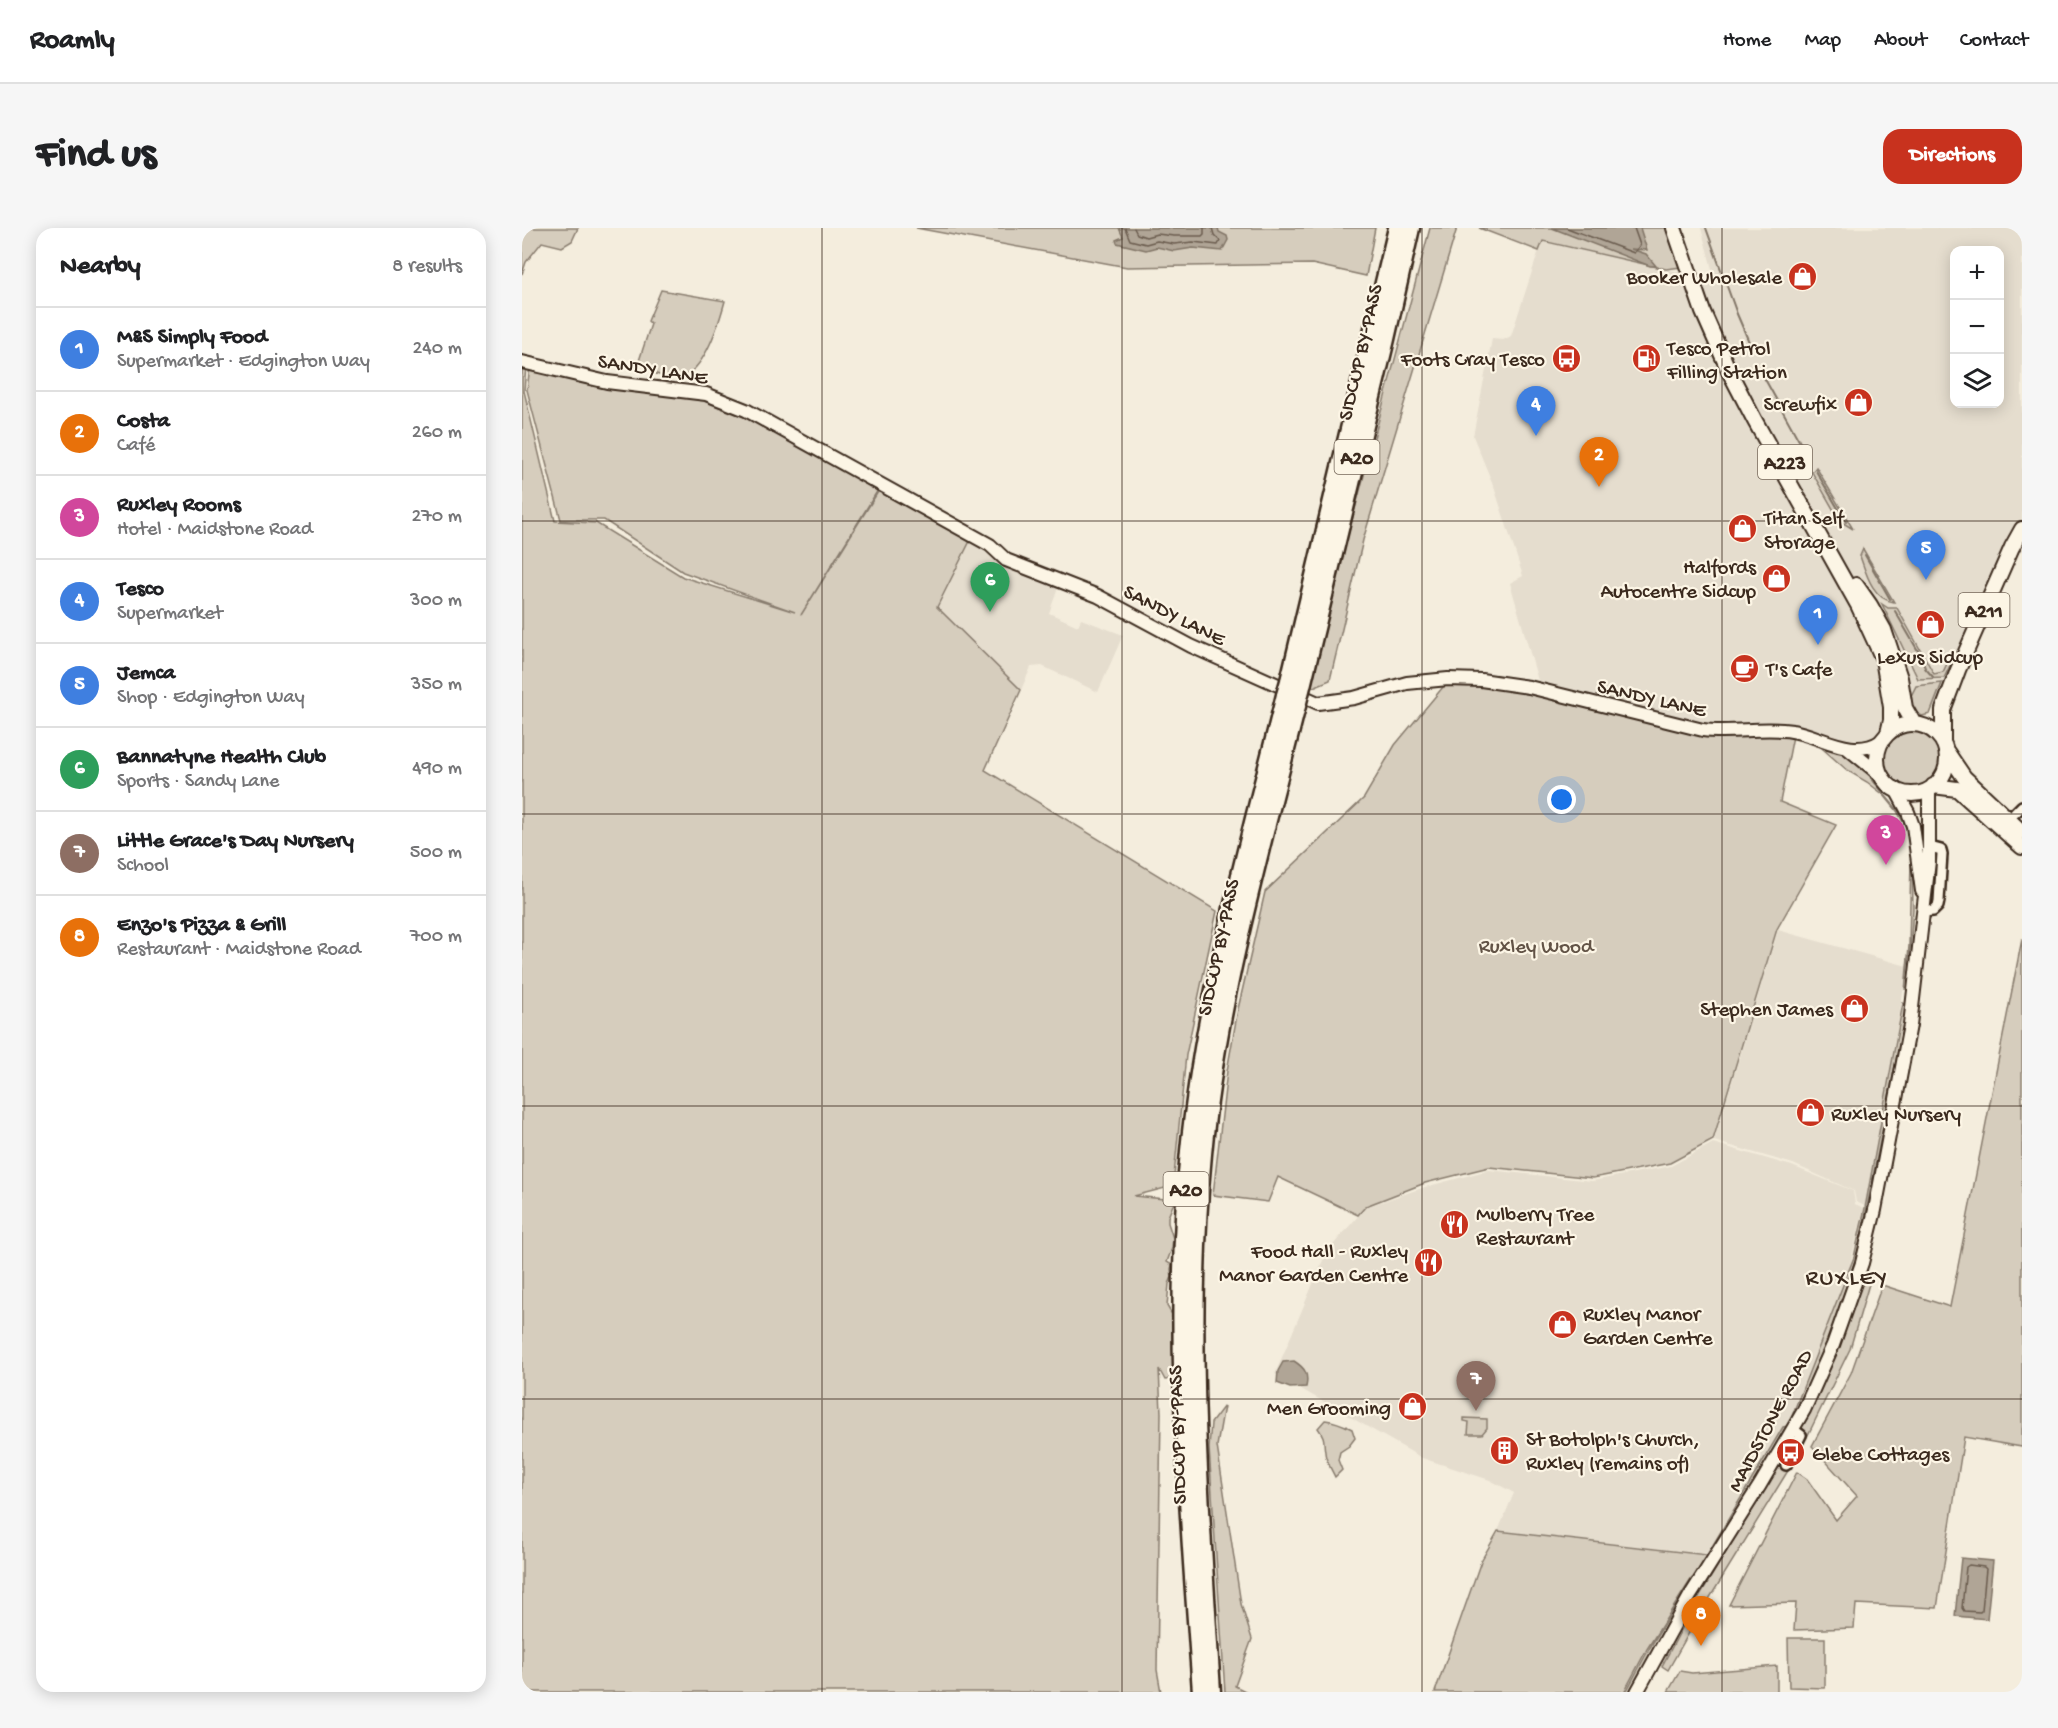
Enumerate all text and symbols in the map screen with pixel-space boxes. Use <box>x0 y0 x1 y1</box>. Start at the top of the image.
text: Roamly <box>30 25 115 58</box>
text: Home <box>1723 29 1771 54</box>
text: Map <box>1804 29 1841 54</box>
text: About <box>1874 29 1927 54</box>
text: Contact <box>1960 29 2028 54</box>
button: Directions <box>1883 129 2022 184</box>
text: Find us <box>36 132 156 181</box>
map controls <box>1950 246 2004 408</box>
button: + <box>1950 246 2004 300</box>
text: Nearby <box>60 252 141 283</box>
text: 8 results <box>392 256 462 279</box>
shop icon: Booker Wholesale <box>1787 260 1819 292</box>
place label: Booker Wholesale <box>1626 267 1783 292</box>
street label: SIDCUP BY-PASS <box>1335 282 1390 423</box>
button: − <box>1950 300 2004 354</box>
text: M&S Simply Food <box>117 325 267 351</box>
text: 1 <box>75 338 84 361</box>
text: 240 m <box>412 338 462 361</box>
place label: Tesco Petrol Filling Station <box>1666 338 1787 387</box>
bus stop icon: Foots Cray Tesco <box>1550 342 1582 374</box>
fuel station icon: Tesco Petrol Filling Station <box>1630 343 1662 375</box>
place label: Foots Cray Tesco <box>1400 349 1545 374</box>
street label: SANDY LANE <box>596 350 710 393</box>
text: Supermarket · Edgington Way <box>117 351 370 374</box>
button: layers <box>1950 354 2004 408</box>
pin: 4 <box>1516 386 1556 436</box>
shop icon: Screwfix <box>1842 387 1874 419</box>
place label: Screwfix <box>1764 394 1837 419</box>
text: Costa <box>117 409 170 435</box>
text: 2 <box>75 422 84 445</box>
text: 260 m <box>412 422 462 445</box>
text: Café <box>117 435 155 458</box>
pin: 2 <box>1580 438 1618 487</box>
road number: A20 <box>1334 440 1380 474</box>
road number: A223 <box>1758 445 1812 479</box>
text: Ruxley Rooms <box>117 493 241 519</box>
text: 3 <box>74 506 85 529</box>
text: 270 m <box>412 506 462 529</box>
place label: Titan Self Storage <box>1763 508 1845 557</box>
shop icon: Titan Self Storage <box>1727 513 1759 545</box>
text: Hotel · Maidstone Road <box>117 519 313 542</box>
pin: 5 <box>1906 530 1946 580</box>
place label: Halfords Autocentre Sidcup <box>1601 557 1757 606</box>
pin: 6 <box>970 562 1010 612</box>
shop icon: Halfords Autocentre Sidcup <box>1761 562 1793 594</box>
text: Tesco <box>117 577 164 603</box>
street label: SANDY LANE <box>1118 581 1229 654</box>
text: 4 <box>75 590 84 613</box>
text: 300 m <box>410 590 462 613</box>
road number: A211 <box>1958 593 2010 627</box>
pin: 1 <box>1798 596 1838 645</box>
text: Supermarket <box>117 603 223 626</box>
shop icon: Lexus Sidcup <box>1914 609 1946 641</box>
place label: Lexus Sidcup <box>1877 647 1984 672</box>
cafe icon: T's Cafe <box>1729 652 1761 684</box>
place label: T's Cafe <box>1765 659 1834 684</box>
text: Jemca <box>117 661 175 687</box>
text: 5 <box>74 674 85 697</box>
text: 350 m <box>411 674 462 697</box>
street label: SANDY LANE <box>1594 676 1709 725</box>
text: Shop · Edgington Way <box>117 687 305 710</box>
text: Bannatyne Health Club <box>117 745 326 771</box>
text: 6 <box>74 758 85 781</box>
text: 490 m <box>412 758 462 781</box>
text: Sports · Sandy Lane <box>117 771 279 794</box>
your location <box>1547 785 1576 814</box>
pin: 3 <box>1866 816 1906 865</box>
text: Little Grace's Day Nursery <box>117 829 354 855</box>
text: 7 <box>74 842 85 865</box>
text: 500 m <box>410 842 462 865</box>
text: School <box>117 855 169 878</box>
street label: SIDCUP BY-PASS <box>1194 877 1247 1018</box>
text: Enzo's Pizza & Grill <box>117 913 286 939</box>
text: 8 <box>74 926 85 949</box>
text: 700 m <box>410 926 462 949</box>
park label: Ruxley Wood <box>1479 936 1595 961</box>
text: Restaurant · Maidstone Road <box>117 939 361 962</box>
shop icon: Stephen James <box>1838 992 1870 1024</box>
place label: Stephen James <box>1700 999 1834 1024</box>
shop icon: Ruxley Nursery <box>1794 1097 1826 1129</box>
place label: Ruxley Nursery <box>1831 1104 1961 1129</box>
road number: A20 <box>1164 1172 1208 1206</box>
place label: Mulberry Tree Restaurant <box>1476 1204 1596 1253</box>
restaurant icon: Mulberry Tree Restaurant <box>1439 1209 1471 1241</box>
place label: Food Hall - Ruxley Manor Garden Centre <box>1219 1241 1409 1290</box>
restaurant icon: Food Hall - Ruxley Manor Garden Centre <box>1413 1246 1445 1278</box>
district label: RUXLEY <box>1805 1265 1889 1294</box>
place label: Ruxley Manor Garden Centre <box>1583 1304 1714 1353</box>
shop icon: Ruxley Manor Garden Centre <box>1546 1309 1578 1341</box>
street label: MAIDSTONE ROAD <box>1724 1346 1820 1497</box>
pin: 7 <box>1456 1362 1496 1411</box>
street label: SIDCUP BY-PASS <box>1165 1365 1194 1505</box>
shop icon: Men Grooming <box>1396 1391 1428 1423</box>
place label: Men Grooming <box>1267 1398 1391 1423</box>
place label: St Botolph's Church, Ruxley (remains of) <box>1526 1429 1700 1478</box>
building icon: St Botolph's Church, Ruxley (remains of) <box>1489 1434 1521 1466</box>
bus stop icon: Glebe Cottages <box>1775 1437 1807 1469</box>
place label: Glebe Cottages <box>1812 1444 1950 1469</box>
pin: 8 <box>1682 1596 1720 1646</box>

